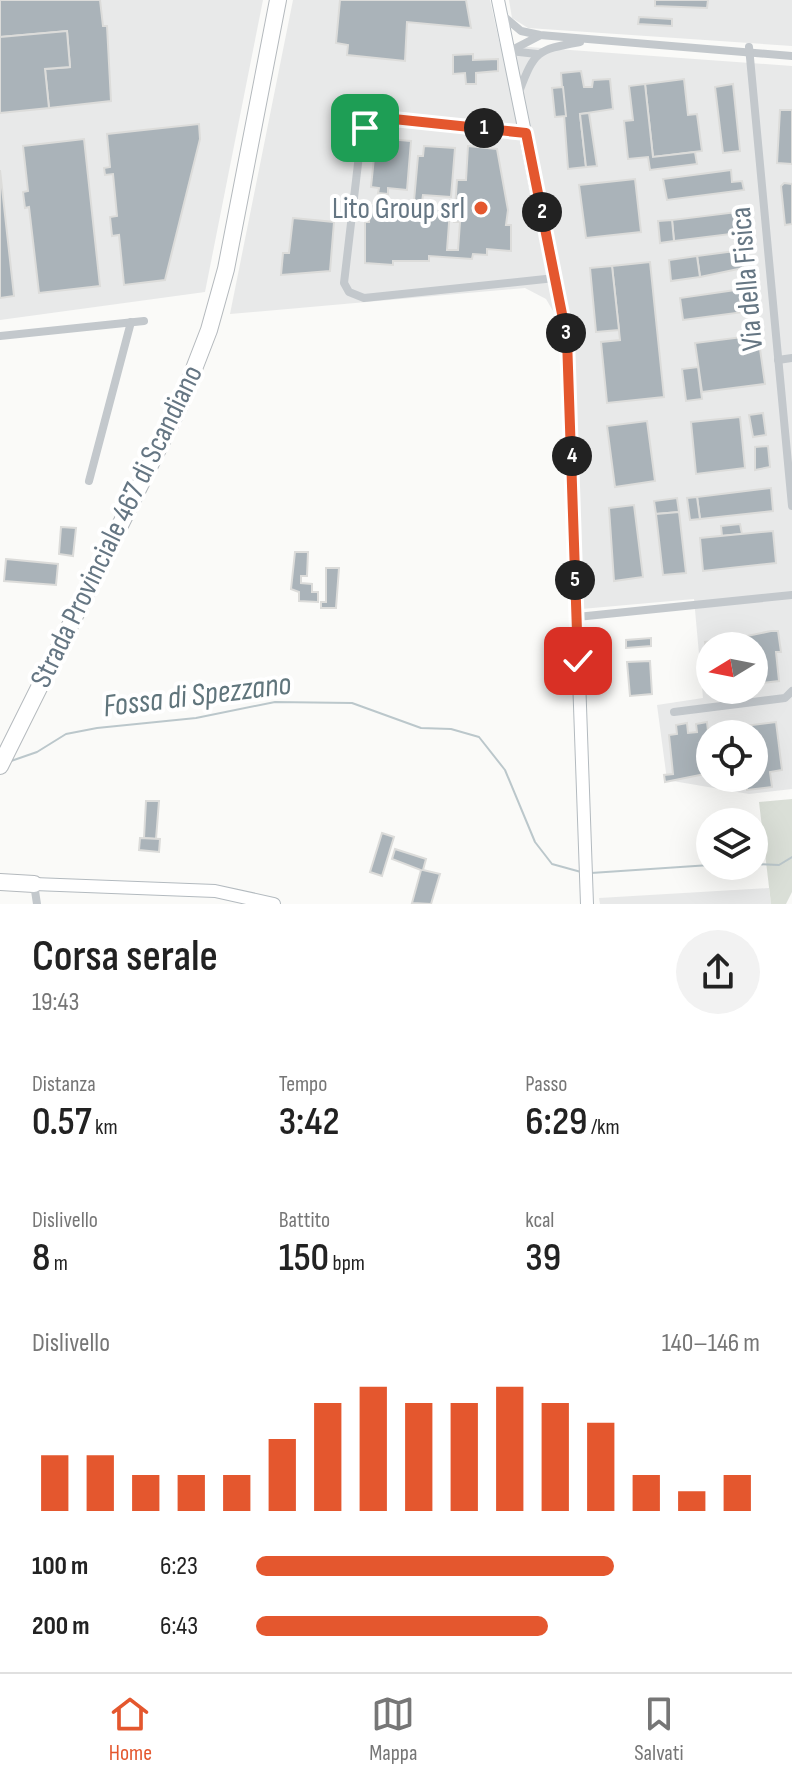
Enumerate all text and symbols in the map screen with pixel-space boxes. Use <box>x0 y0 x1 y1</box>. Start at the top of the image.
pin <box>331 94 399 162</box>
icon: arrive <box>343 106 387 150</box>
pin: 1 <box>464 108 504 148</box>
text: 1 <box>480 114 488 141</box>
place label: Lito Group srl <box>332 191 465 227</box>
pin: 2 <box>522 192 562 232</box>
text: 2 <box>537 198 547 225</box>
marker: Lito Group srl <box>472 199 490 217</box>
street label: Via della Fisica <box>723 205 771 352</box>
pin: 3 <box>546 313 586 353</box>
text: 3 <box>561 319 571 346</box>
street label: Strada Provinciale 467 di Scandiano <box>23 359 211 693</box>
pin: 4 <box>552 436 592 476</box>
text: 4 <box>567 442 577 469</box>
pin: 5 <box>555 560 595 600</box>
text: 5 <box>570 566 580 593</box>
pin <box>544 627 612 695</box>
north arrow <box>696 632 768 704</box>
map controls <box>696 632 768 880</box>
icon: check <box>556 639 600 683</box>
water label: Fossa di Spezzano <box>101 665 293 726</box>
button: locate <box>696 720 768 792</box>
button: layers <box>696 808 768 880</box>
text: Corsa serale <box>32 930 218 983</box>
button: share <box>676 930 760 1014</box>
text: 19:43 <box>32 987 79 1018</box>
text: Distanza <box>32 1071 96 1098</box>
text: Tempo <box>279 1071 327 1098</box>
text: Passo <box>525 1071 567 1098</box>
text: 0.57 <box>32 1098 92 1146</box>
text: 3:42 <box>279 1098 340 1146</box>
text: 6:29 <box>525 1098 588 1146</box>
text: km <box>92 1114 118 1141</box>
text: /km <box>588 1114 620 1141</box>
text: Dislivello <box>32 1207 98 1234</box>
text: Battito <box>279 1207 330 1234</box>
text: kcal <box>525 1207 554 1234</box>
text: 8 <box>32 1234 50 1282</box>
text: 150 <box>279 1234 329 1282</box>
text: 39 <box>525 1234 561 1282</box>
text: m <box>50 1250 68 1277</box>
text: bpm <box>329 1250 365 1277</box>
text: Dislivello <box>32 1328 110 1359</box>
text: 140–146 m <box>662 1328 760 1359</box>
text: 100 m <box>32 1551 88 1582</box>
text: 6:23 <box>160 1551 198 1582</box>
text: 200 m <box>32 1611 89 1642</box>
text: 6:43 <box>160 1611 198 1642</box>
tab: Home <box>108 1692 152 1767</box>
tab: Mappa <box>369 1692 417 1767</box>
tab: Salvati <box>634 1692 684 1767</box>

